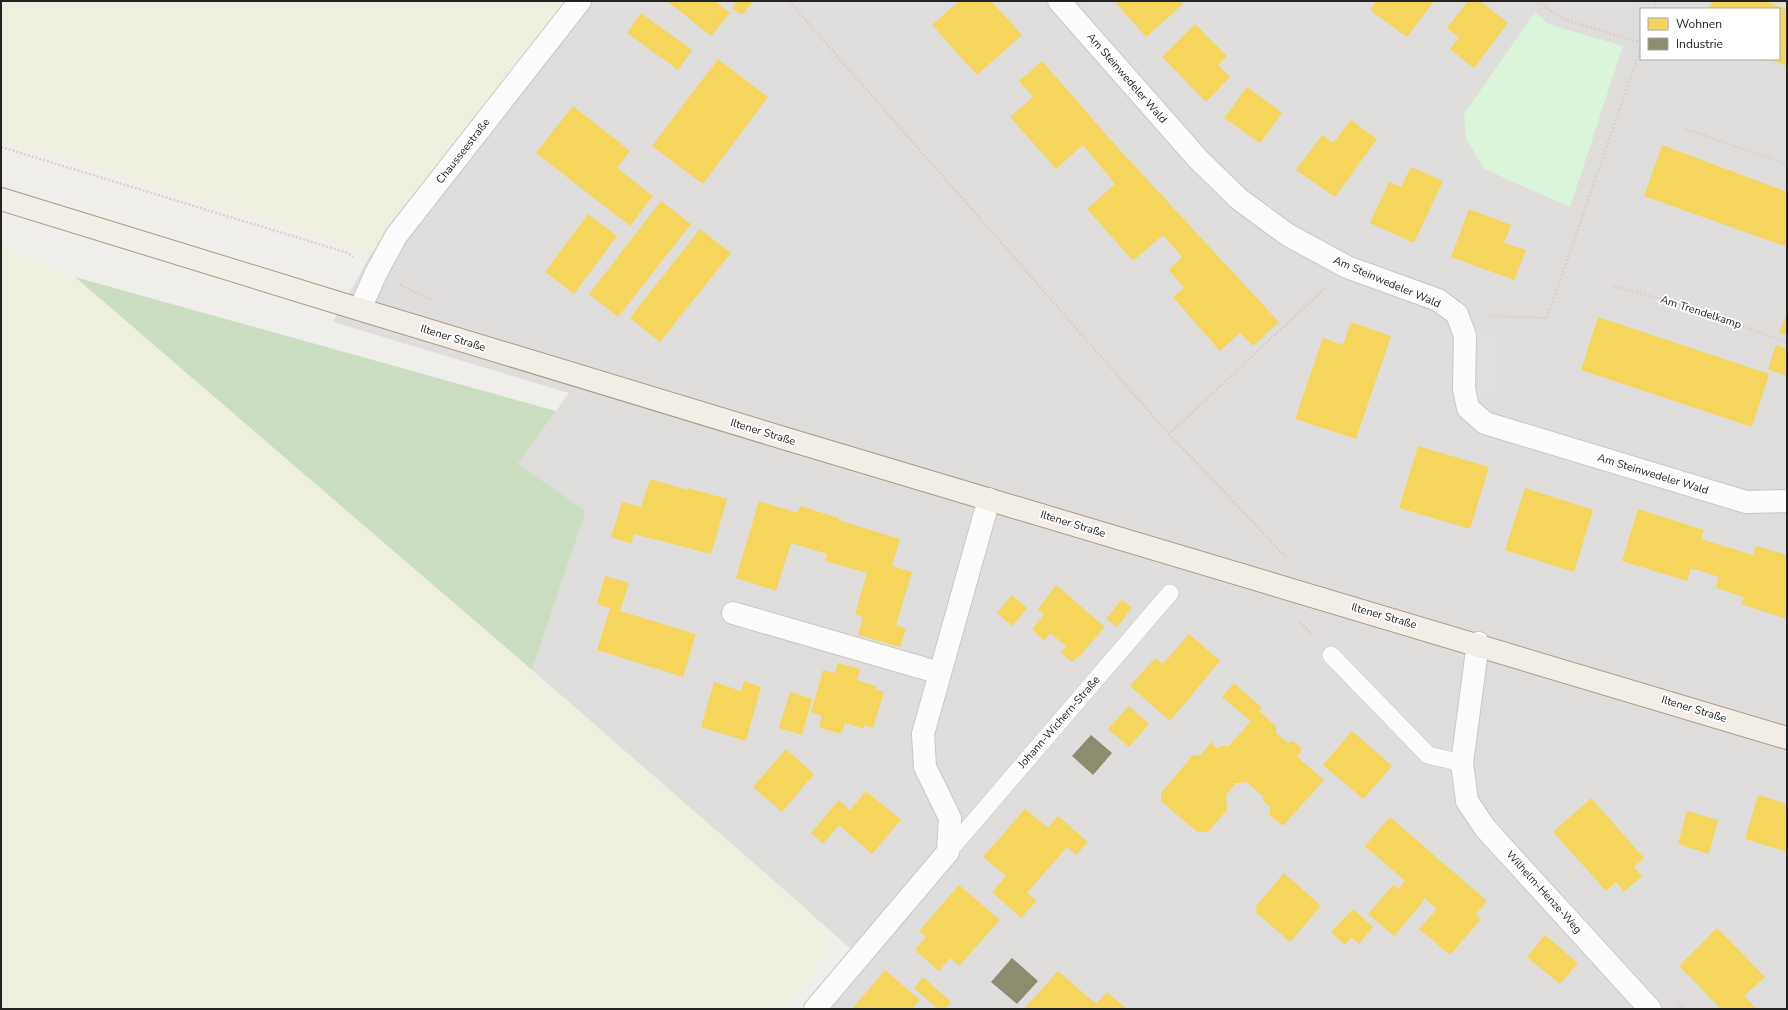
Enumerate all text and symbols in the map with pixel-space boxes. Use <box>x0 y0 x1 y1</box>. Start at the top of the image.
legend <box>1640 8 1780 60</box>
text: Wohnen <box>1676 16 1722 32</box>
street label: Am Steinwedeler Wald <box>1083 30 1171 126</box>
text: Industrie <box>1676 36 1723 52</box>
street label: Chausseestraße <box>433 115 493 187</box>
street label: Am Steinwedeler Wald <box>1331 253 1443 311</box>
street label: Am Trendelkamp <box>1658 292 1744 332</box>
street label: Iltener Straße <box>419 321 488 355</box>
street label: Iltener Straße <box>729 415 798 449</box>
street label: Am Steinwedeler Wald <box>1596 450 1710 498</box>
street label: Iltener Straße <box>1039 507 1108 541</box>
street label: Iltener Straße <box>1350 599 1419 633</box>
street label: Johann-Wichern-Straße <box>1014 673 1103 772</box>
street label: Iltener Straße <box>1660 692 1729 726</box>
street label: Wilhelm-Henze-Weg <box>1503 847 1585 937</box>

